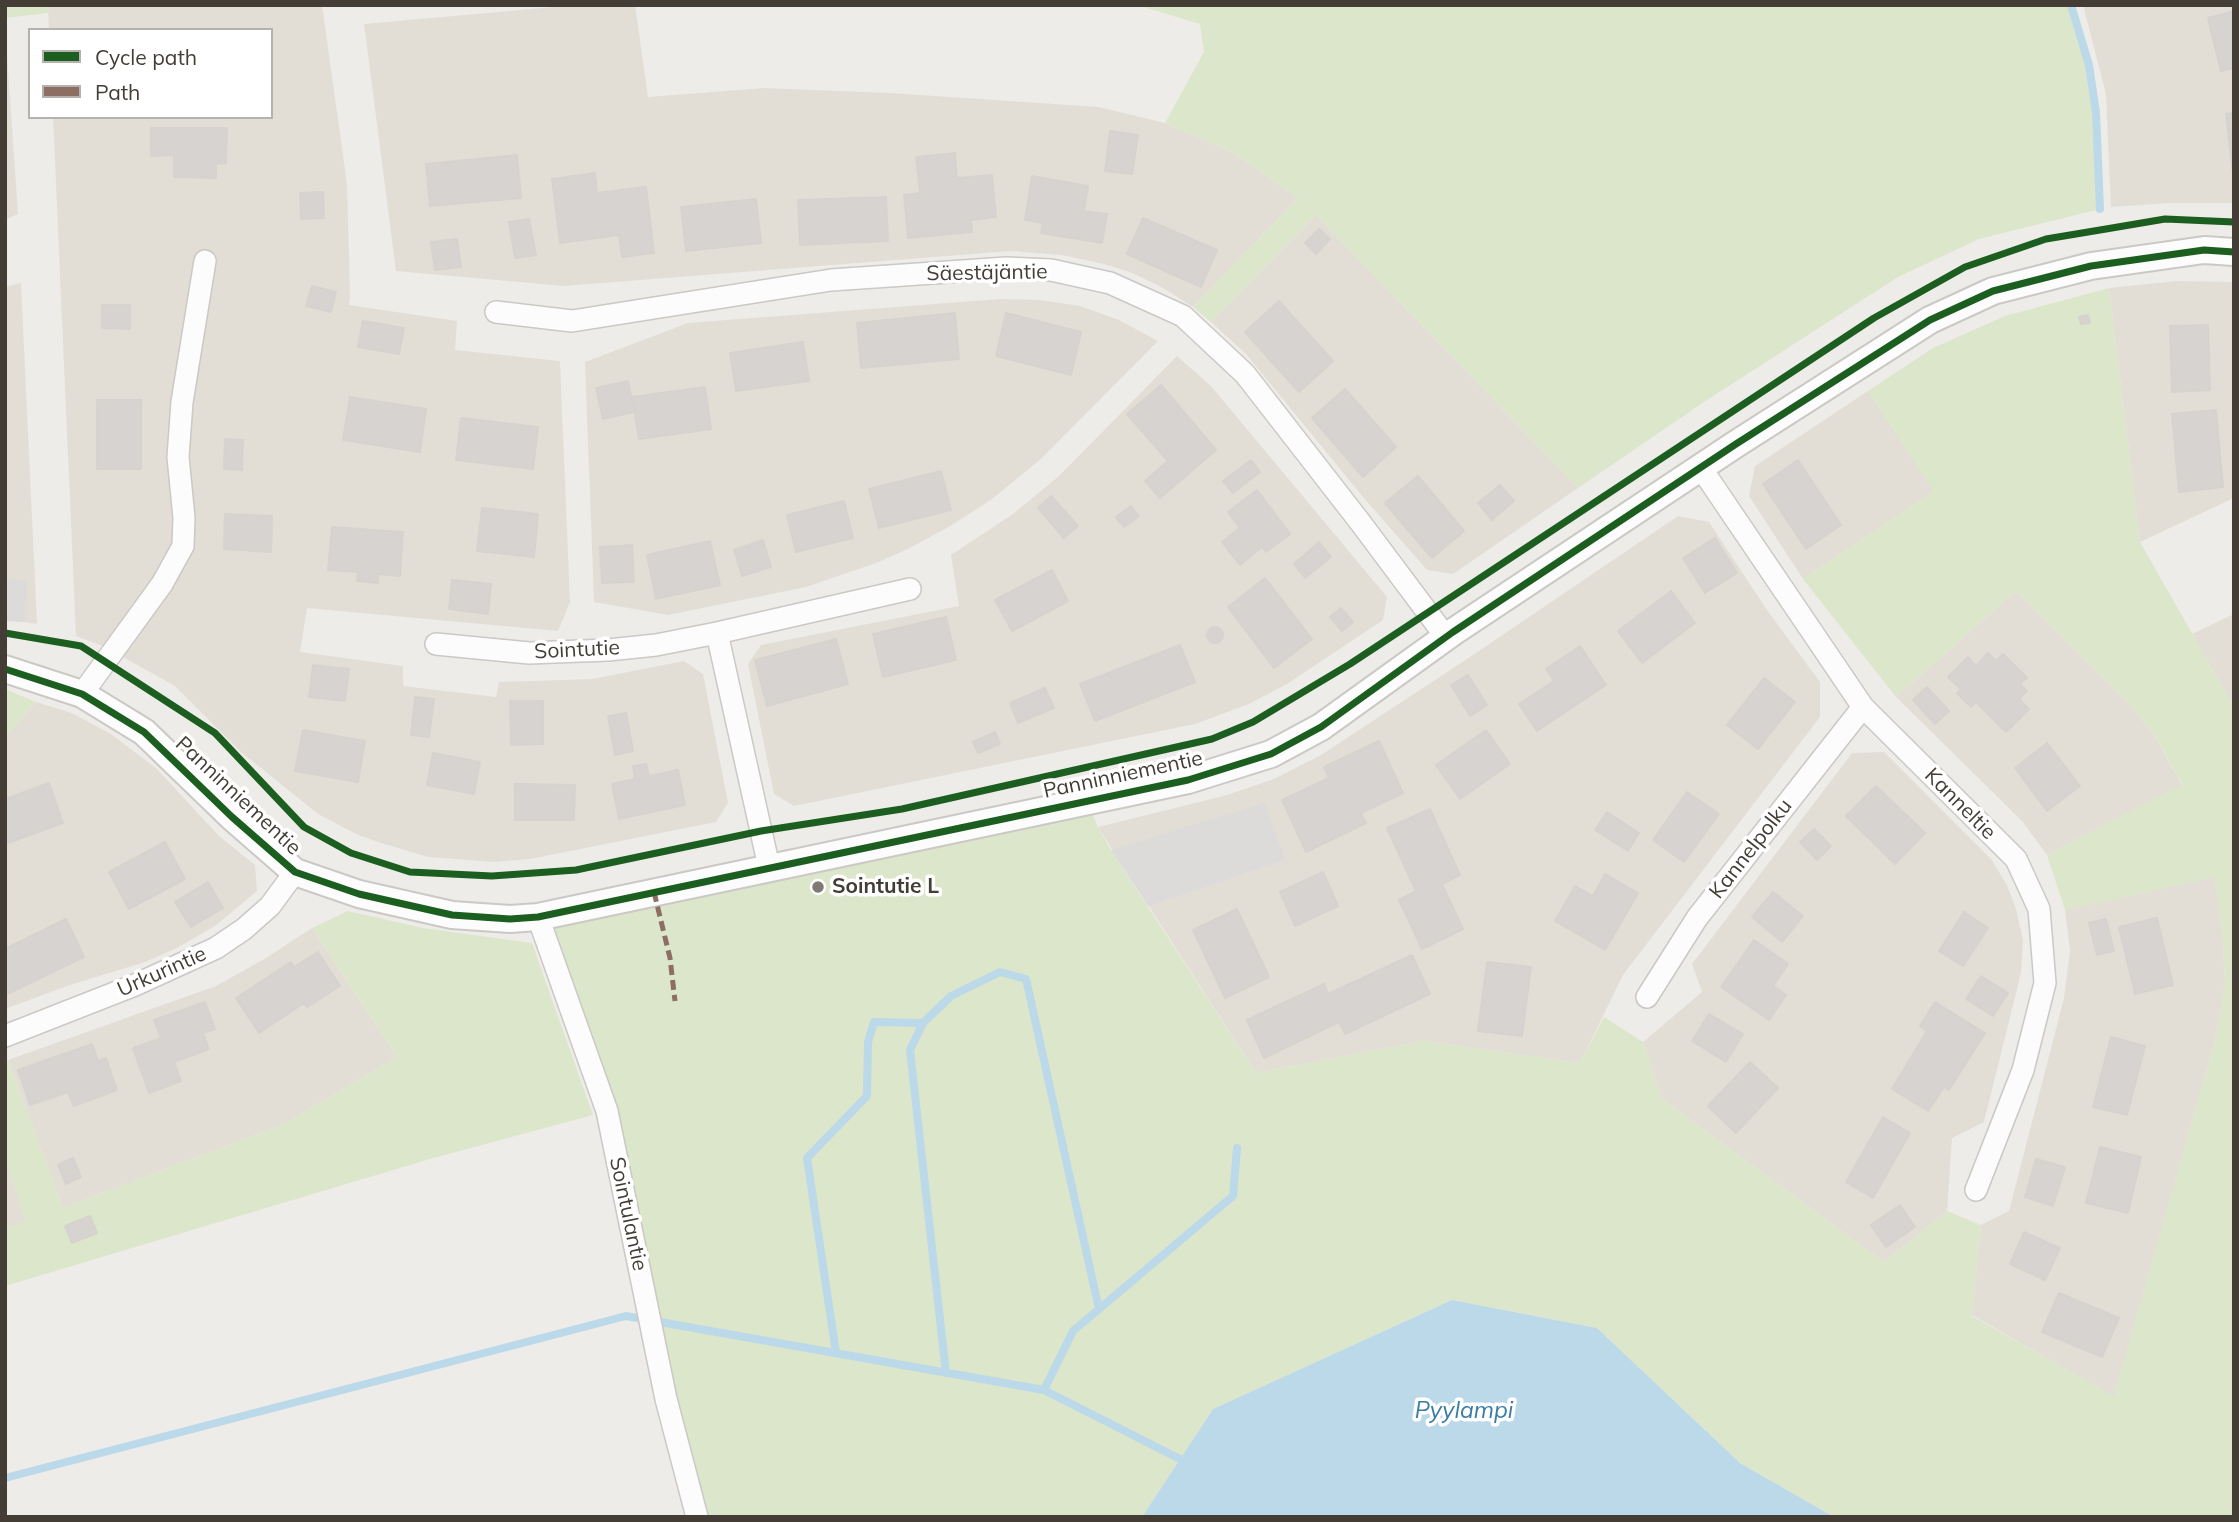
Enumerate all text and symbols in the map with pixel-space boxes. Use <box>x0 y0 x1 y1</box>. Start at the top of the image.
legend <box>28 28 273 119</box>
text: Cycle path <box>95 44 197 70</box>
text: Path <box>95 79 140 105</box>
street label: Säestäjäntie <box>926 259 1048 287</box>
street label: Sointutie <box>534 635 620 665</box>
street label: Panninniementie <box>170 731 306 861</box>
street label: Panninniementie <box>1041 746 1205 804</box>
street label: Kanneltie <box>1919 763 2001 845</box>
street label: Kannelpolku <box>1704 794 1798 904</box>
place label: Sointutie L <box>832 874 939 900</box>
marker: Sointutie L <box>810 879 826 895</box>
street label: Urkurintie <box>114 941 210 1003</box>
street label: Sointulantie <box>604 1155 652 1273</box>
water label: Pyylampi <box>1415 1397 1513 1425</box>

